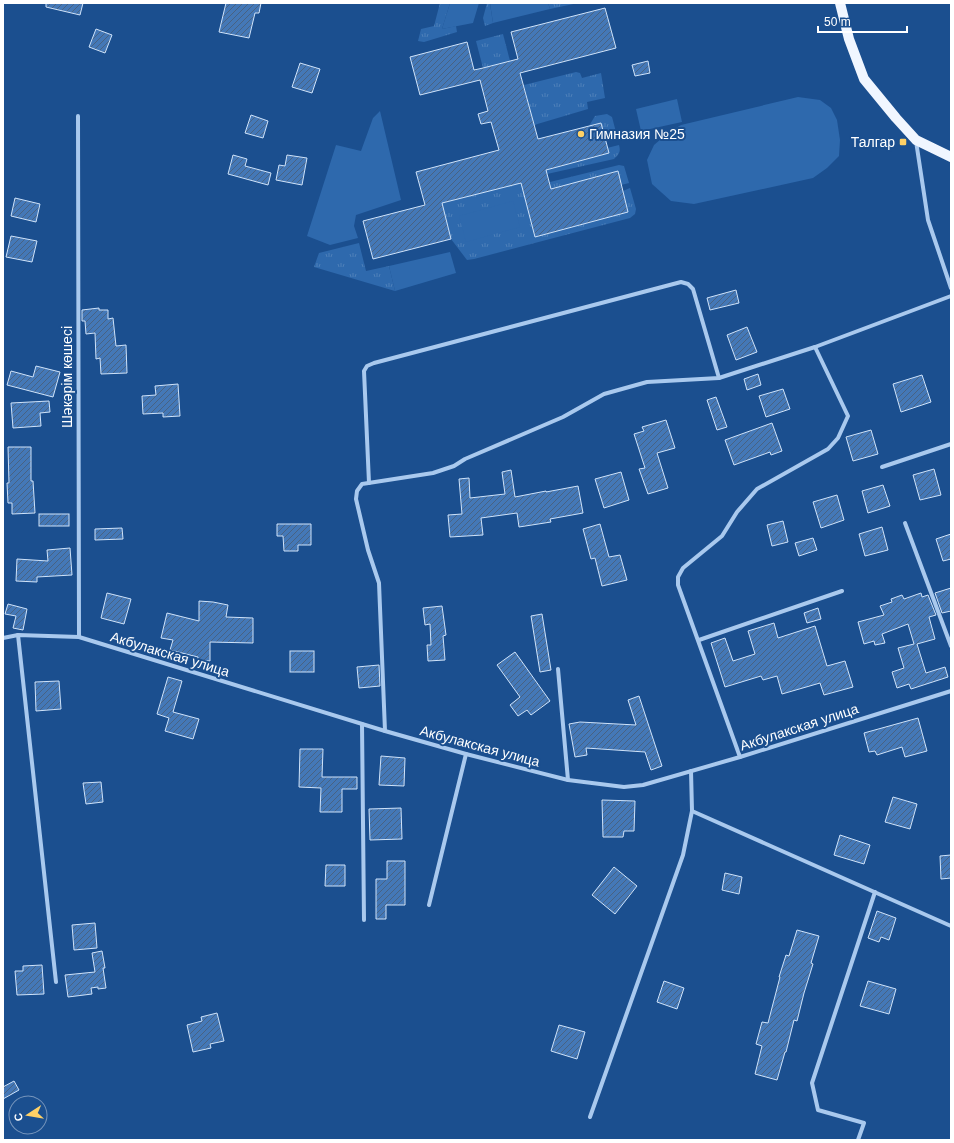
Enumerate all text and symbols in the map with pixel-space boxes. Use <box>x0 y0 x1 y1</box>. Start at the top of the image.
scale bar <box>818 8 907 34</box>
text: 50 m <box>824 15 851 29</box>
place label: Гимназия №25 <box>589 126 685 142</box>
marker: Гимназия №25 <box>576 129 586 139</box>
place label: Талгар <box>851 134 895 150</box>
marker: Талгар <box>898 137 908 147</box>
street label: Шәкәрім көшесі <box>59 326 75 428</box>
street label: Акбулакская улица <box>109 628 232 680</box>
street label: Акбулакская улица <box>738 700 860 754</box>
street label: Акбулакская улица <box>418 722 542 770</box>
north arrow <box>8 1095 48 1135</box>
text: С <box>12 1112 25 1122</box>

